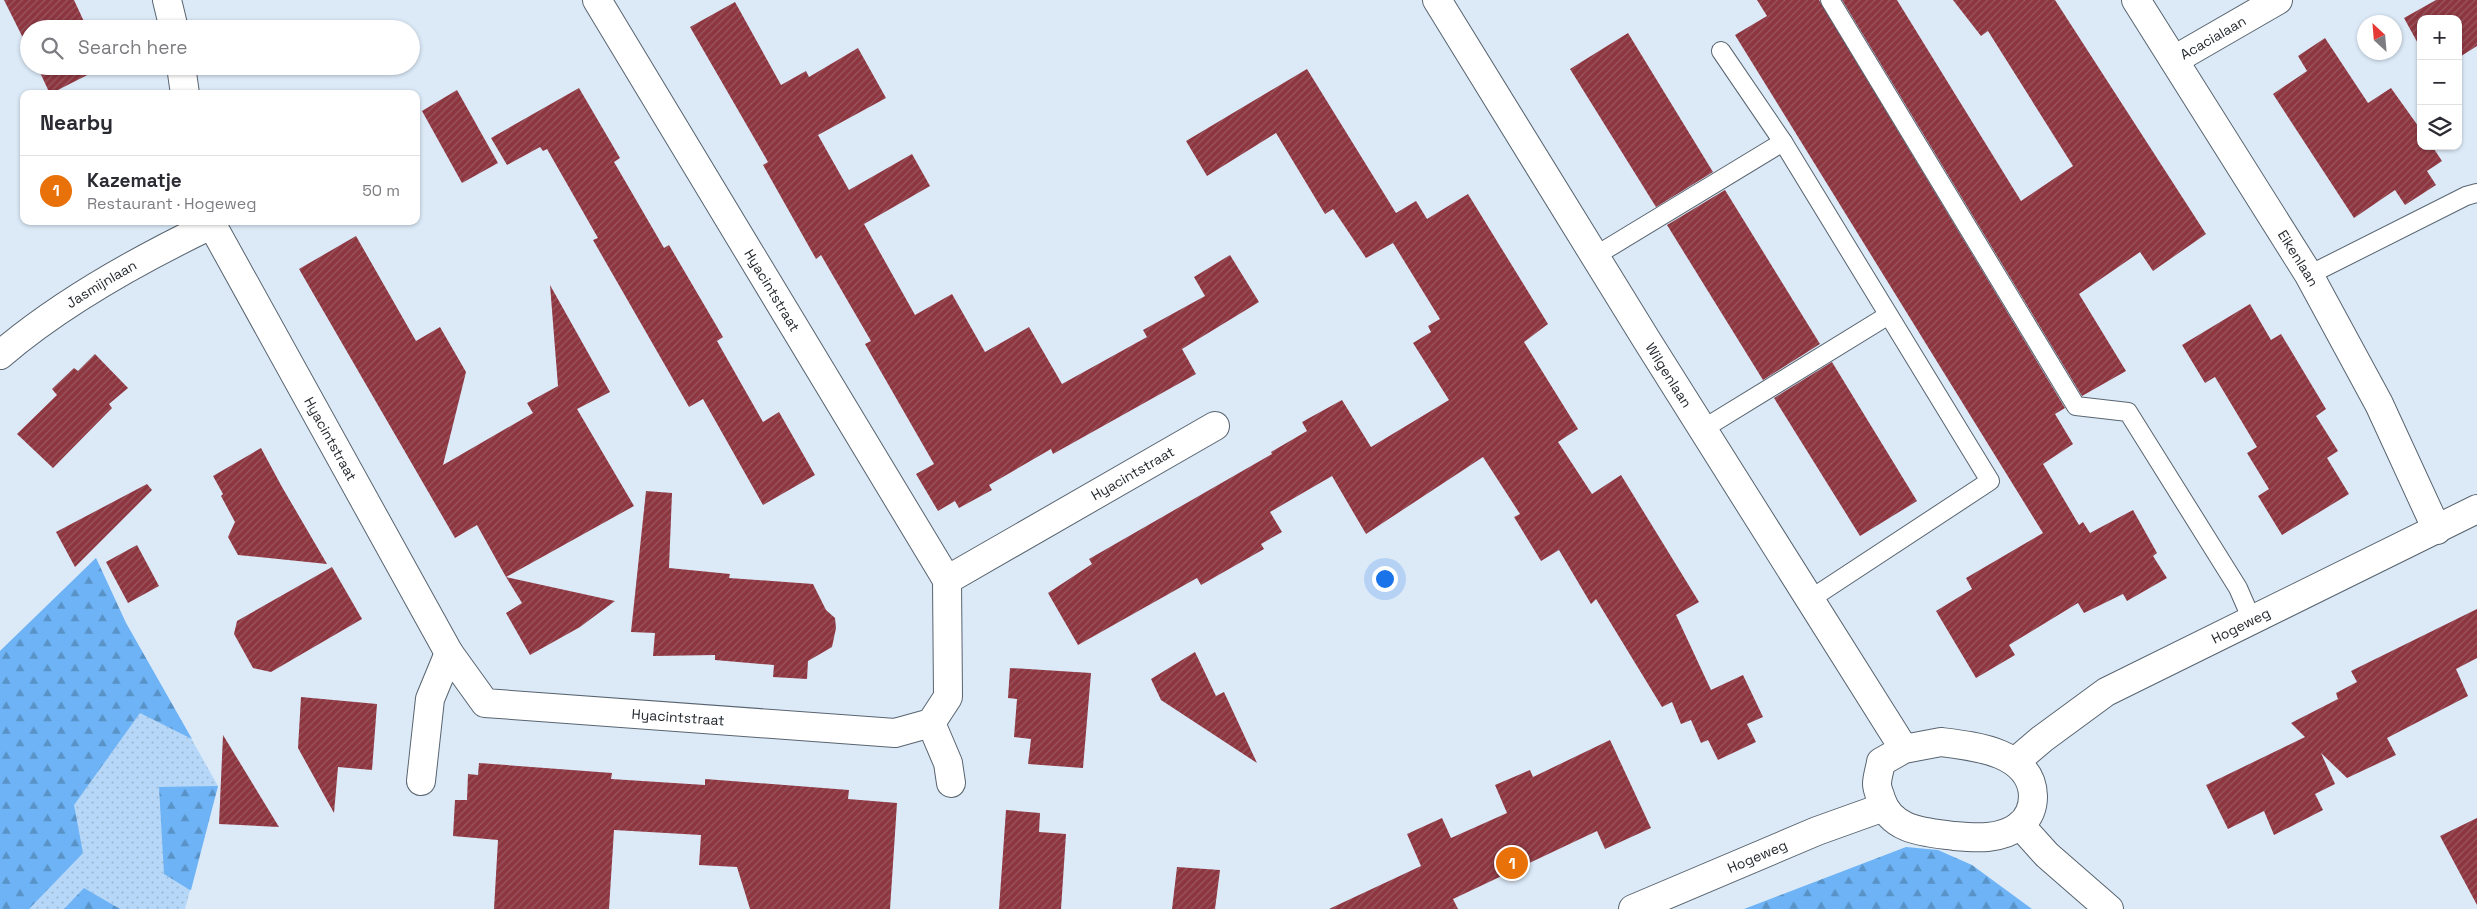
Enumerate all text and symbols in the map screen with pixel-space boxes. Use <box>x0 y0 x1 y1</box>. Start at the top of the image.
street label: Acacialaan <box>2177 11 2249 64</box>
north arrow <box>2357 15 2402 60</box>
map controls <box>2417 15 2462 150</box>
button: + <box>2417 15 2462 60</box>
search box <box>20 20 420 75</box>
icon: search <box>38 34 66 62</box>
text: Search here <box>78 35 188 60</box>
button: − <box>2417 60 2462 105</box>
button: layers <box>2417 105 2462 150</box>
text: Nearby <box>40 109 113 136</box>
text: Kazematje <box>87 168 182 193</box>
text: 1 <box>52 180 60 201</box>
text: 50 m <box>362 180 400 201</box>
text: Restaurant · Hogeweg <box>87 193 256 214</box>
street label: Eikenlaan <box>2274 226 2323 290</box>
street label: Hyacintstraat <box>740 246 804 335</box>
street label: Jasmijnlaan <box>63 256 140 312</box>
street label: Wilgenlaan <box>1642 339 1696 411</box>
street label: Hyacintstraat <box>300 394 361 484</box>
street label: Hyacintstraat <box>1088 442 1178 504</box>
your location <box>1372 566 1398 592</box>
street label: Hogeweg <box>2208 603 2273 648</box>
street label: Hyacintstraat <box>631 705 725 730</box>
street label: Hogeweg <box>1725 836 1790 877</box>
pin: 1 <box>1496 844 1528 882</box>

